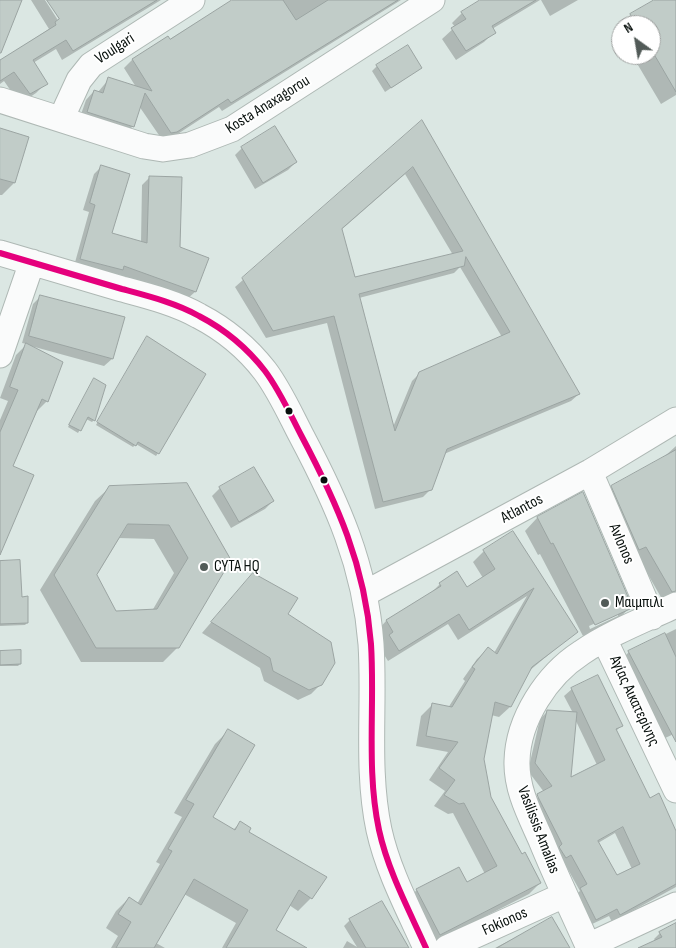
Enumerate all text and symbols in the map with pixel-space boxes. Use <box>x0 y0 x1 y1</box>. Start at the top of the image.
north arrow <box>611 15 661 65</box>
text: N <box>621 19 636 37</box>
street label: Voulgari <box>92 29 138 69</box>
street label: Kosta Anaxagorou <box>222 72 314 138</box>
unlabelled marker <box>284 406 294 416</box>
unlabelled marker <box>319 475 329 485</box>
street label: Atlantos <box>498 490 546 528</box>
street label: Avlonos <box>604 521 638 567</box>
place label: CYTA HQ <box>214 557 260 577</box>
marker: CYTA HQ <box>198 561 210 573</box>
place label: Μαιμπιλι <box>615 593 664 613</box>
marker: Μαιμπιλι <box>599 597 611 609</box>
street label: Αγίας Αικατερίνης <box>605 653 663 749</box>
street label: Vasilissis Amalias <box>513 784 563 876</box>
street label: Fokionos <box>479 904 531 940</box>

